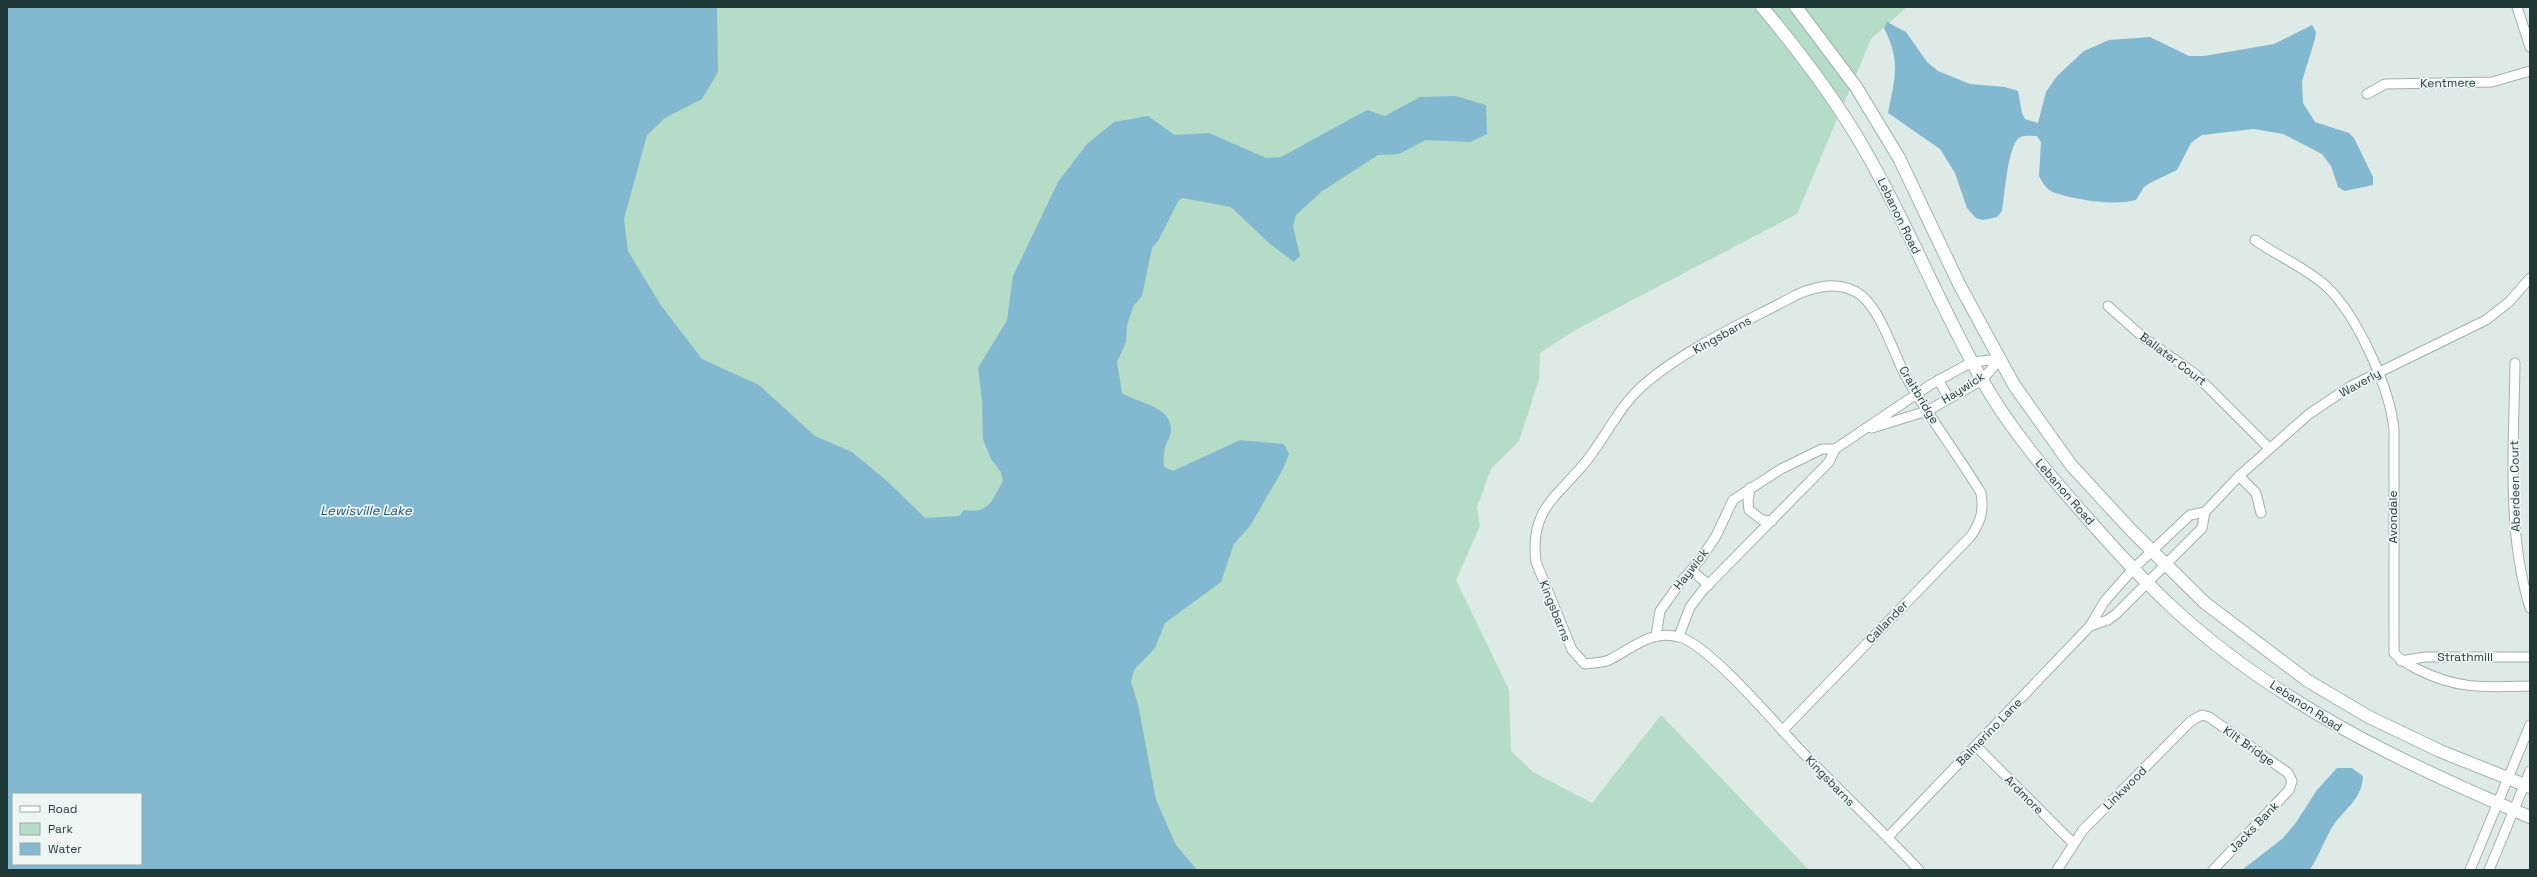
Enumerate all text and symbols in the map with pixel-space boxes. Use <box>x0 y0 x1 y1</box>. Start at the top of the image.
street label: Kentmere <box>2420 75 2476 91</box>
street label: Lebanon Road <box>1874 175 1924 257</box>
street label: Kingsbarns <box>1690 312 1754 358</box>
street label: Ballater Court <box>2136 329 2210 389</box>
street label: Craitbridge <box>1895 363 1943 427</box>
street label: Waverly <box>2336 365 2384 401</box>
street label: Haywick <box>1938 368 1988 408</box>
street label: Aberdeen Court <box>2506 440 2524 532</box>
street label: Lebanon Road <box>2032 455 2098 529</box>
street label: Avondale <box>2385 490 2401 544</box>
water label: Lewisville Lake <box>320 502 413 519</box>
street label: Haywick <box>1670 545 1712 593</box>
street label: Kingsbarns <box>1536 578 1574 644</box>
street label: Callander <box>1862 597 1912 647</box>
street label: Strathmill <box>2437 649 2493 665</box>
street label: Lebanon Road <box>2267 677 2345 735</box>
street label: Balmerino Lane <box>1953 695 2025 769</box>
street label: Kilt Bridge <box>2220 722 2278 770</box>
street label: Kingsbarns <box>1802 752 1858 810</box>
street label: Linkwood <box>2100 763 2150 813</box>
street label: Ardmore <box>2001 772 2047 818</box>
legend <box>12 793 142 865</box>
street label: Jacks Bank <box>2226 798 2283 856</box>
text: Road <box>48 801 77 817</box>
text: Park <box>48 821 73 837</box>
text: Water <box>48 841 82 857</box>

